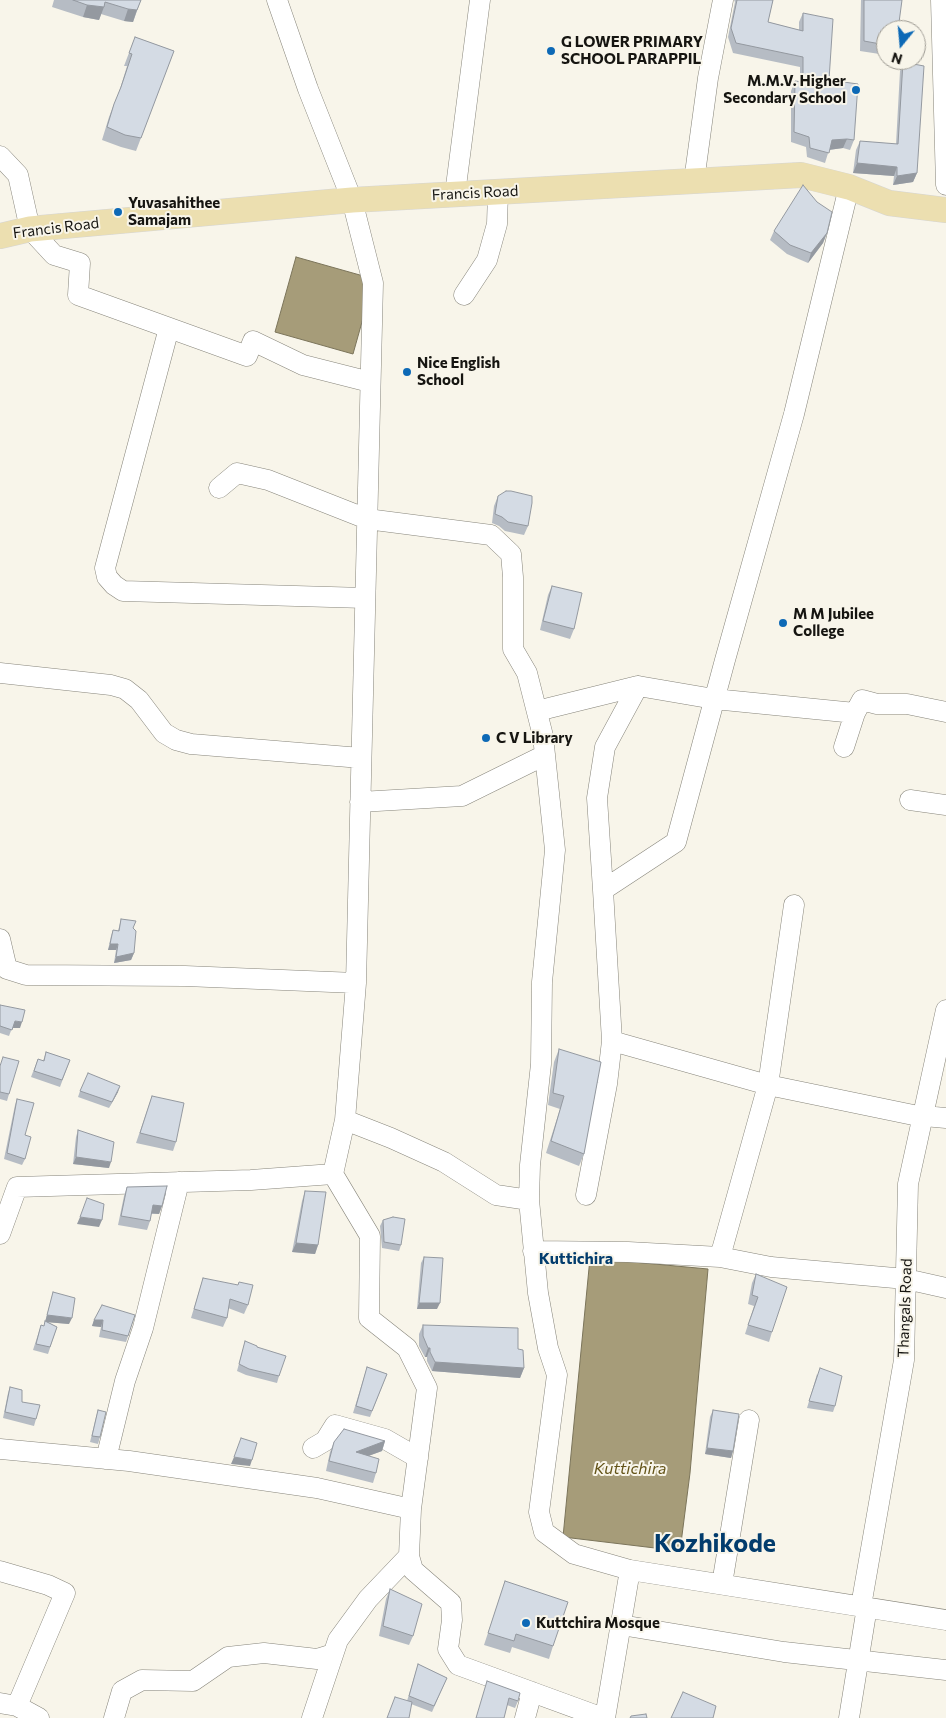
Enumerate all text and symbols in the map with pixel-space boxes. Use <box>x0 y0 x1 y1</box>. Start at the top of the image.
north arrow <box>876 20 926 70</box>
place label: G LOWER PRIMARY SCHOOL PARAPPIL <box>561 33 703 68</box>
marker: G LOWER PRIMARY SCHOOL PARAPPIL <box>545 45 557 57</box>
text: N <box>889 49 904 69</box>
place label: M.M.V. Higher Secondary School <box>723 72 846 107</box>
marker: M.M.V. Higher Secondary School <box>850 84 862 96</box>
street label: Francis Road <box>431 182 519 204</box>
place label: Yuvasahithee Samajam <box>128 194 220 229</box>
marker: Yuvasahithee Samajam <box>112 206 124 218</box>
street label: Francis Road <box>12 214 100 242</box>
place label: Nice English School <box>417 354 500 389</box>
marker: Nice English School <box>401 366 413 378</box>
place label: M M Jubilee College <box>793 605 874 640</box>
marker: M M Jubilee College <box>777 617 789 629</box>
place label: C V Library <box>496 729 573 747</box>
marker: C V Library <box>480 732 492 744</box>
district label: Kuttichira <box>539 1249 613 1269</box>
street label: Thangals Road <box>894 1258 916 1358</box>
water label: Kuttichira <box>594 1459 666 1479</box>
district label: Kozhikode <box>654 1529 776 1559</box>
place label: Kuttchira Mosque <box>536 1614 660 1632</box>
marker: Kuttchira Mosque <box>520 1617 532 1629</box>

